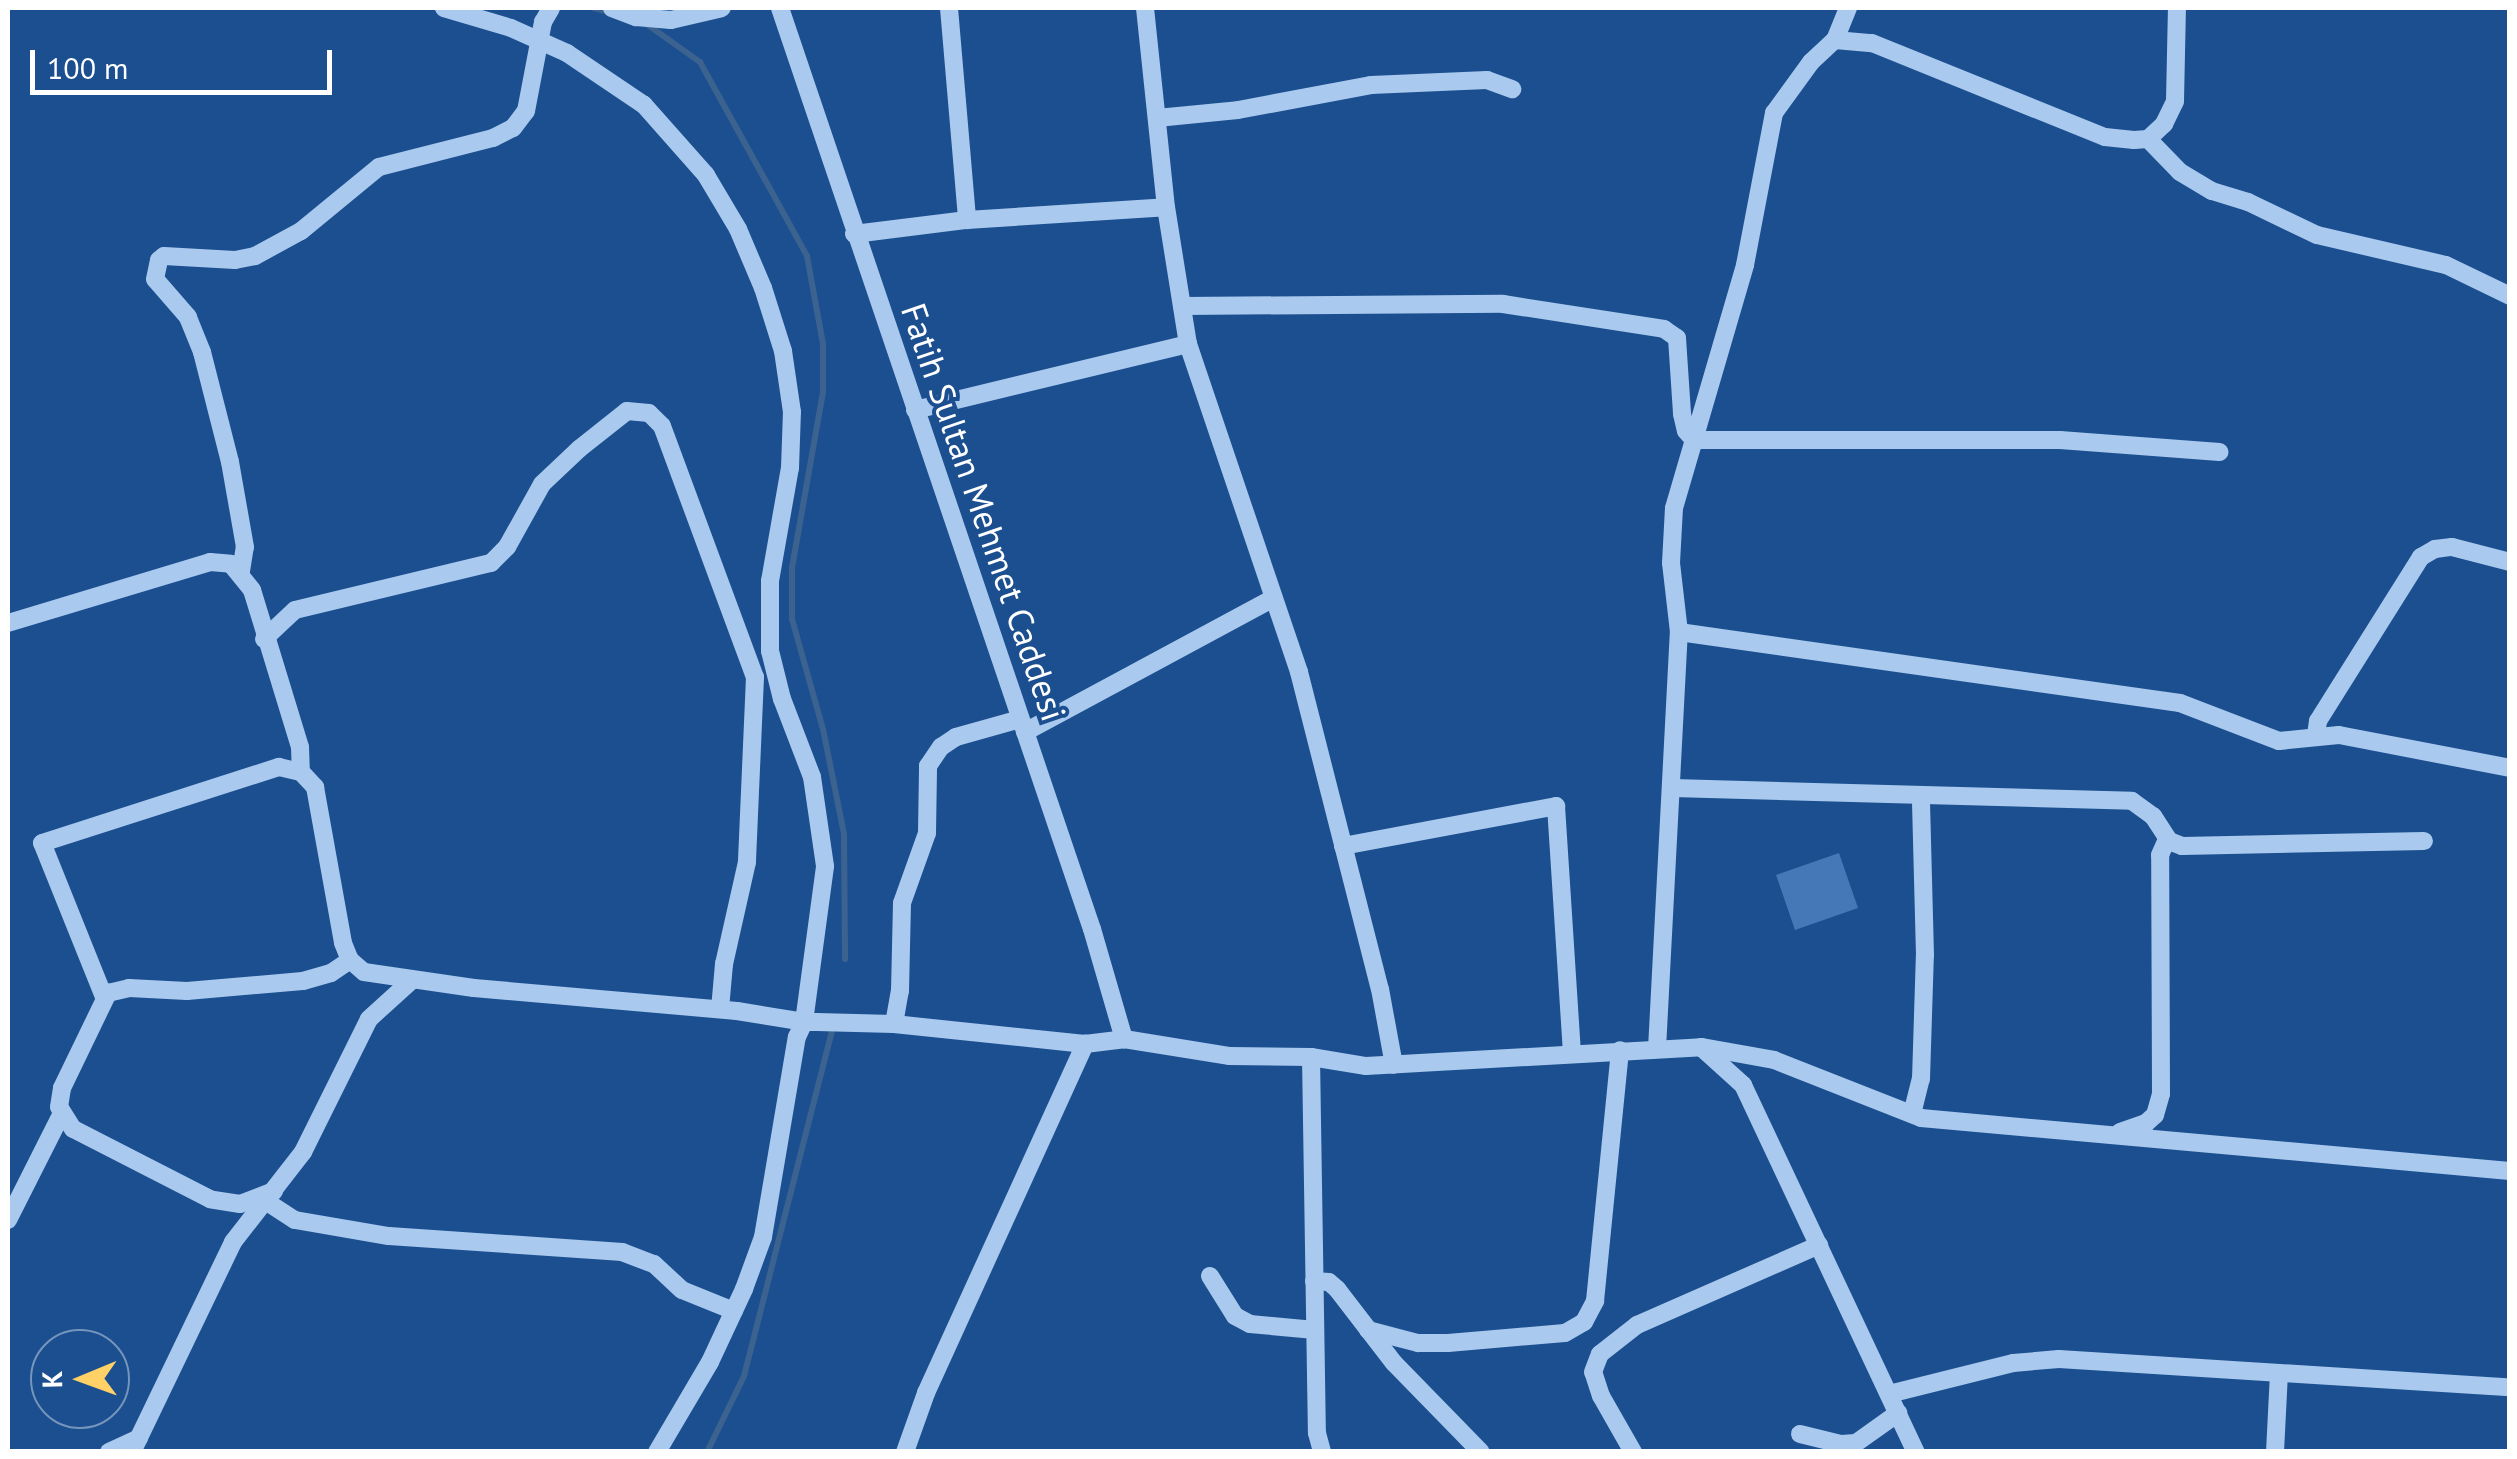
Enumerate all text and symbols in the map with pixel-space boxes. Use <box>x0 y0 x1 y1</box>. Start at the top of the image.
scale bar <box>35 30 338 92</box>
text: 100 m <box>47 48 128 87</box>
street label: Fatih Sultan Mehmet Caddesi <box>893 298 1075 726</box>
north arrow <box>30 1329 130 1429</box>
text: K <box>33 1370 70 1389</box>

